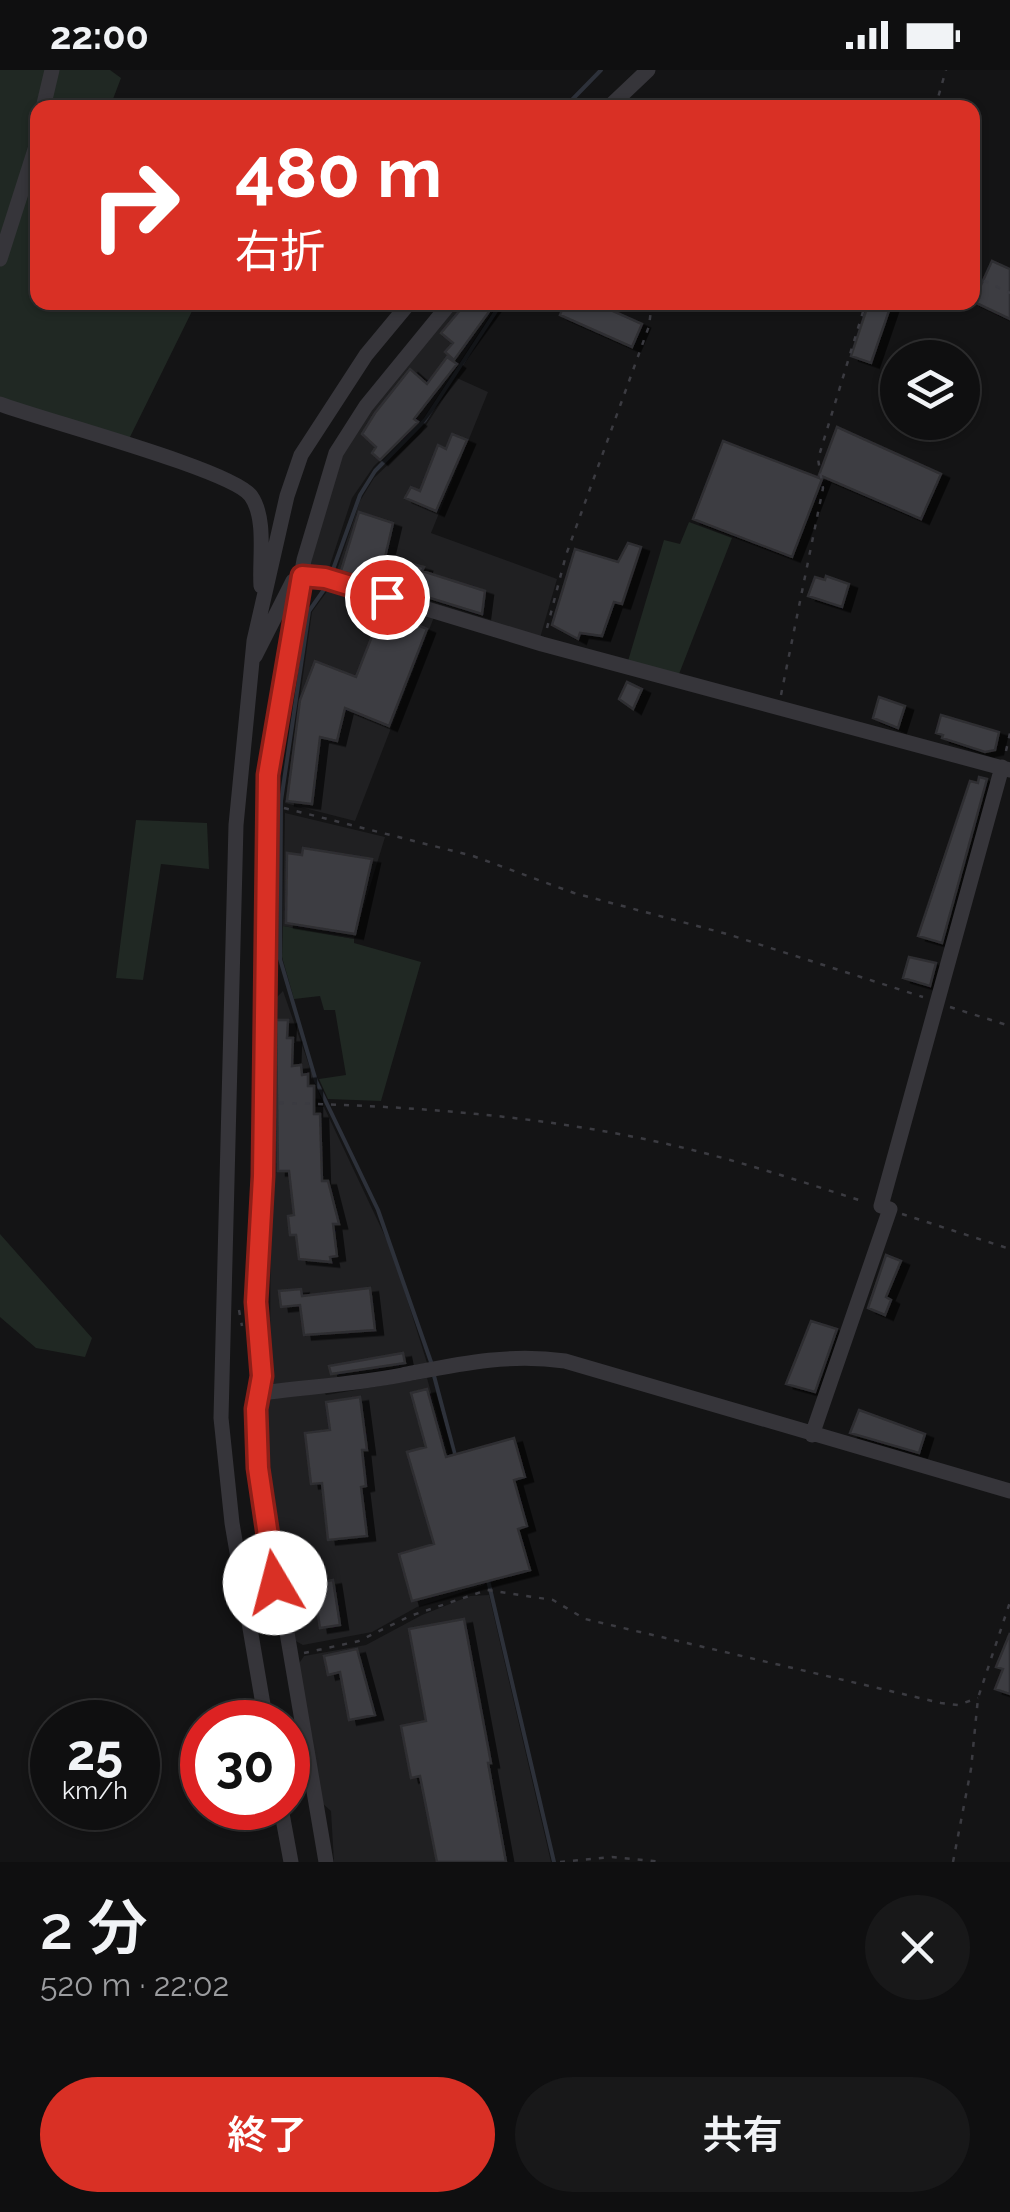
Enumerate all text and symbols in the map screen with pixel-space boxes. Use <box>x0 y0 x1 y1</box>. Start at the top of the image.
text: 22:00 <box>50 13 149 58</box>
text: 480 m <box>235 131 442 213</box>
icon: right <box>70 140 200 270</box>
text: 右折 <box>235 225 325 278</box>
map controls <box>880 340 980 440</box>
button: layers <box>880 340 980 440</box>
pin <box>345 555 430 640</box>
icon: arrive <box>360 570 415 625</box>
position arrow <box>223 1531 327 1635</box>
speed limit sign: 30 <box>180 1700 310 1830</box>
text: 25 <box>67 1723 123 1782</box>
text: km/h <box>62 1775 128 1805</box>
text: 2 分 <box>40 1893 148 1963</box>
button: close <box>865 1895 970 2000</box>
text: 520 m · 22:02 <box>40 1966 229 2003</box>
button: 終了 <box>40 2077 495 2192</box>
button: 共有 <box>515 2077 970 2192</box>

